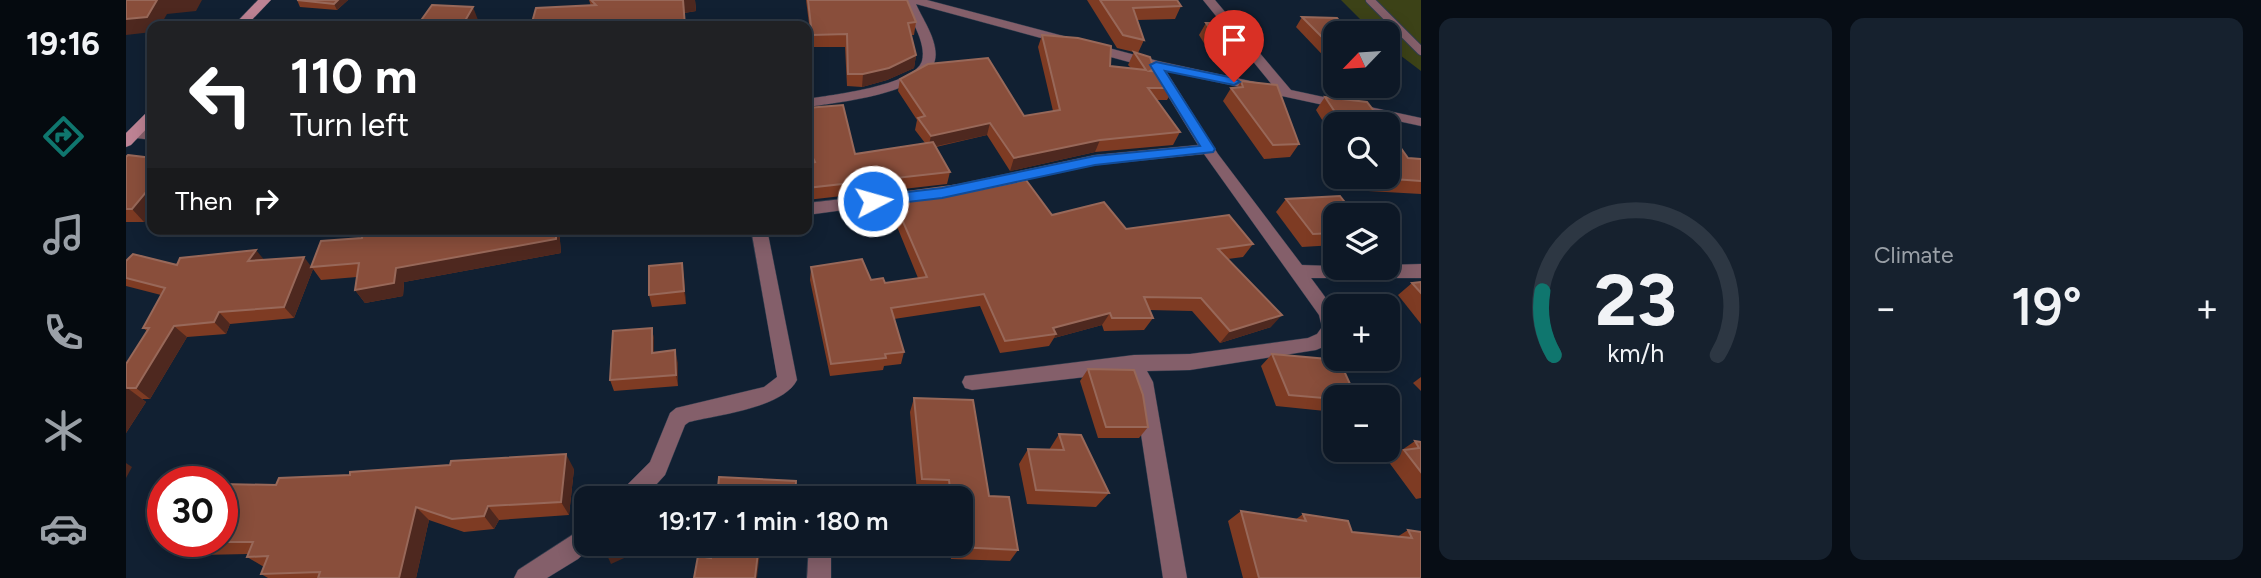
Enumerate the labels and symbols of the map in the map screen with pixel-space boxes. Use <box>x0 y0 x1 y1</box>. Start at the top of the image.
pin <box>1204 10 1264 82</box>
north arrow <box>1323 21 1400 98</box>
position arrow <box>836 164 910 238</box>
speed limit sign: 30 <box>147 466 238 557</box>

